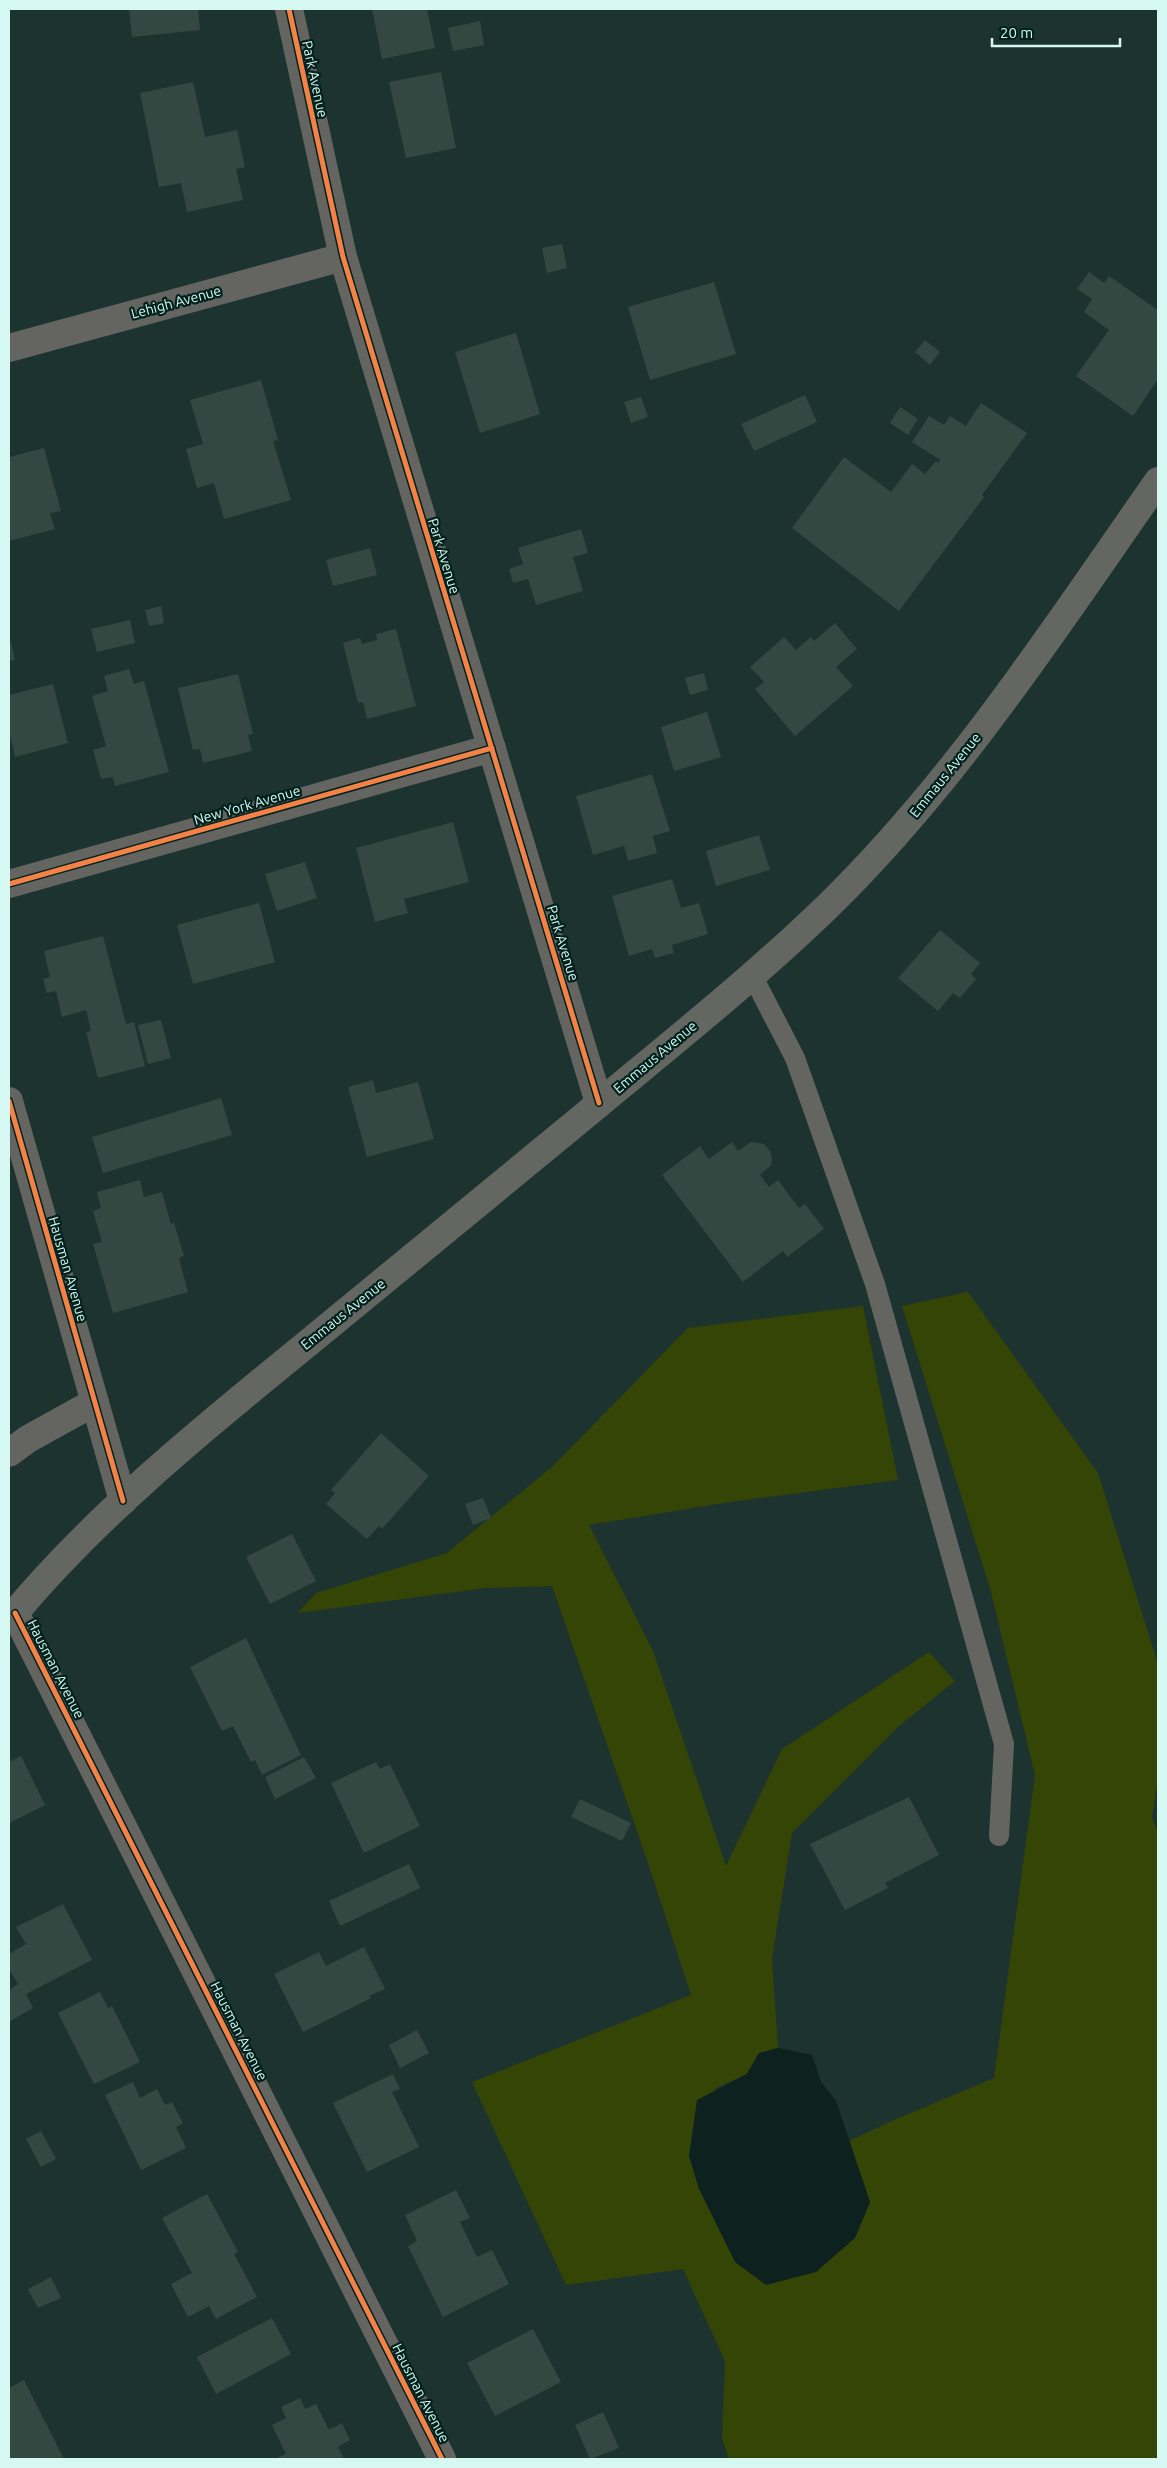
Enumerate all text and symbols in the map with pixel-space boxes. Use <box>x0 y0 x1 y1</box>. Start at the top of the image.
scale bar <box>992 15 1120 47</box>
text: 20 m <box>1000 24 1033 41</box>
street label: Park Avenue <box>299 39 331 119</box>
street label: Lehigh Avenue <box>129 282 223 322</box>
street label: Park Avenue <box>425 516 463 596</box>
street label: Emmaus Avenue <box>906 730 984 820</box>
street label: New York Avenue <box>192 782 302 828</box>
street label: Park Avenue <box>544 903 582 983</box>
street label: Emmaus Avenue <box>610 1018 700 1096</box>
street label: Hausman Avenue <box>45 1215 91 1323</box>
street label: Emmaus Avenue <box>298 1275 388 1353</box>
street label: Hausman Avenue <box>24 1617 88 1721</box>
street label: Hausman Avenue <box>207 1979 271 2083</box>
street label: Hausman Avenue <box>389 2341 453 2445</box>

